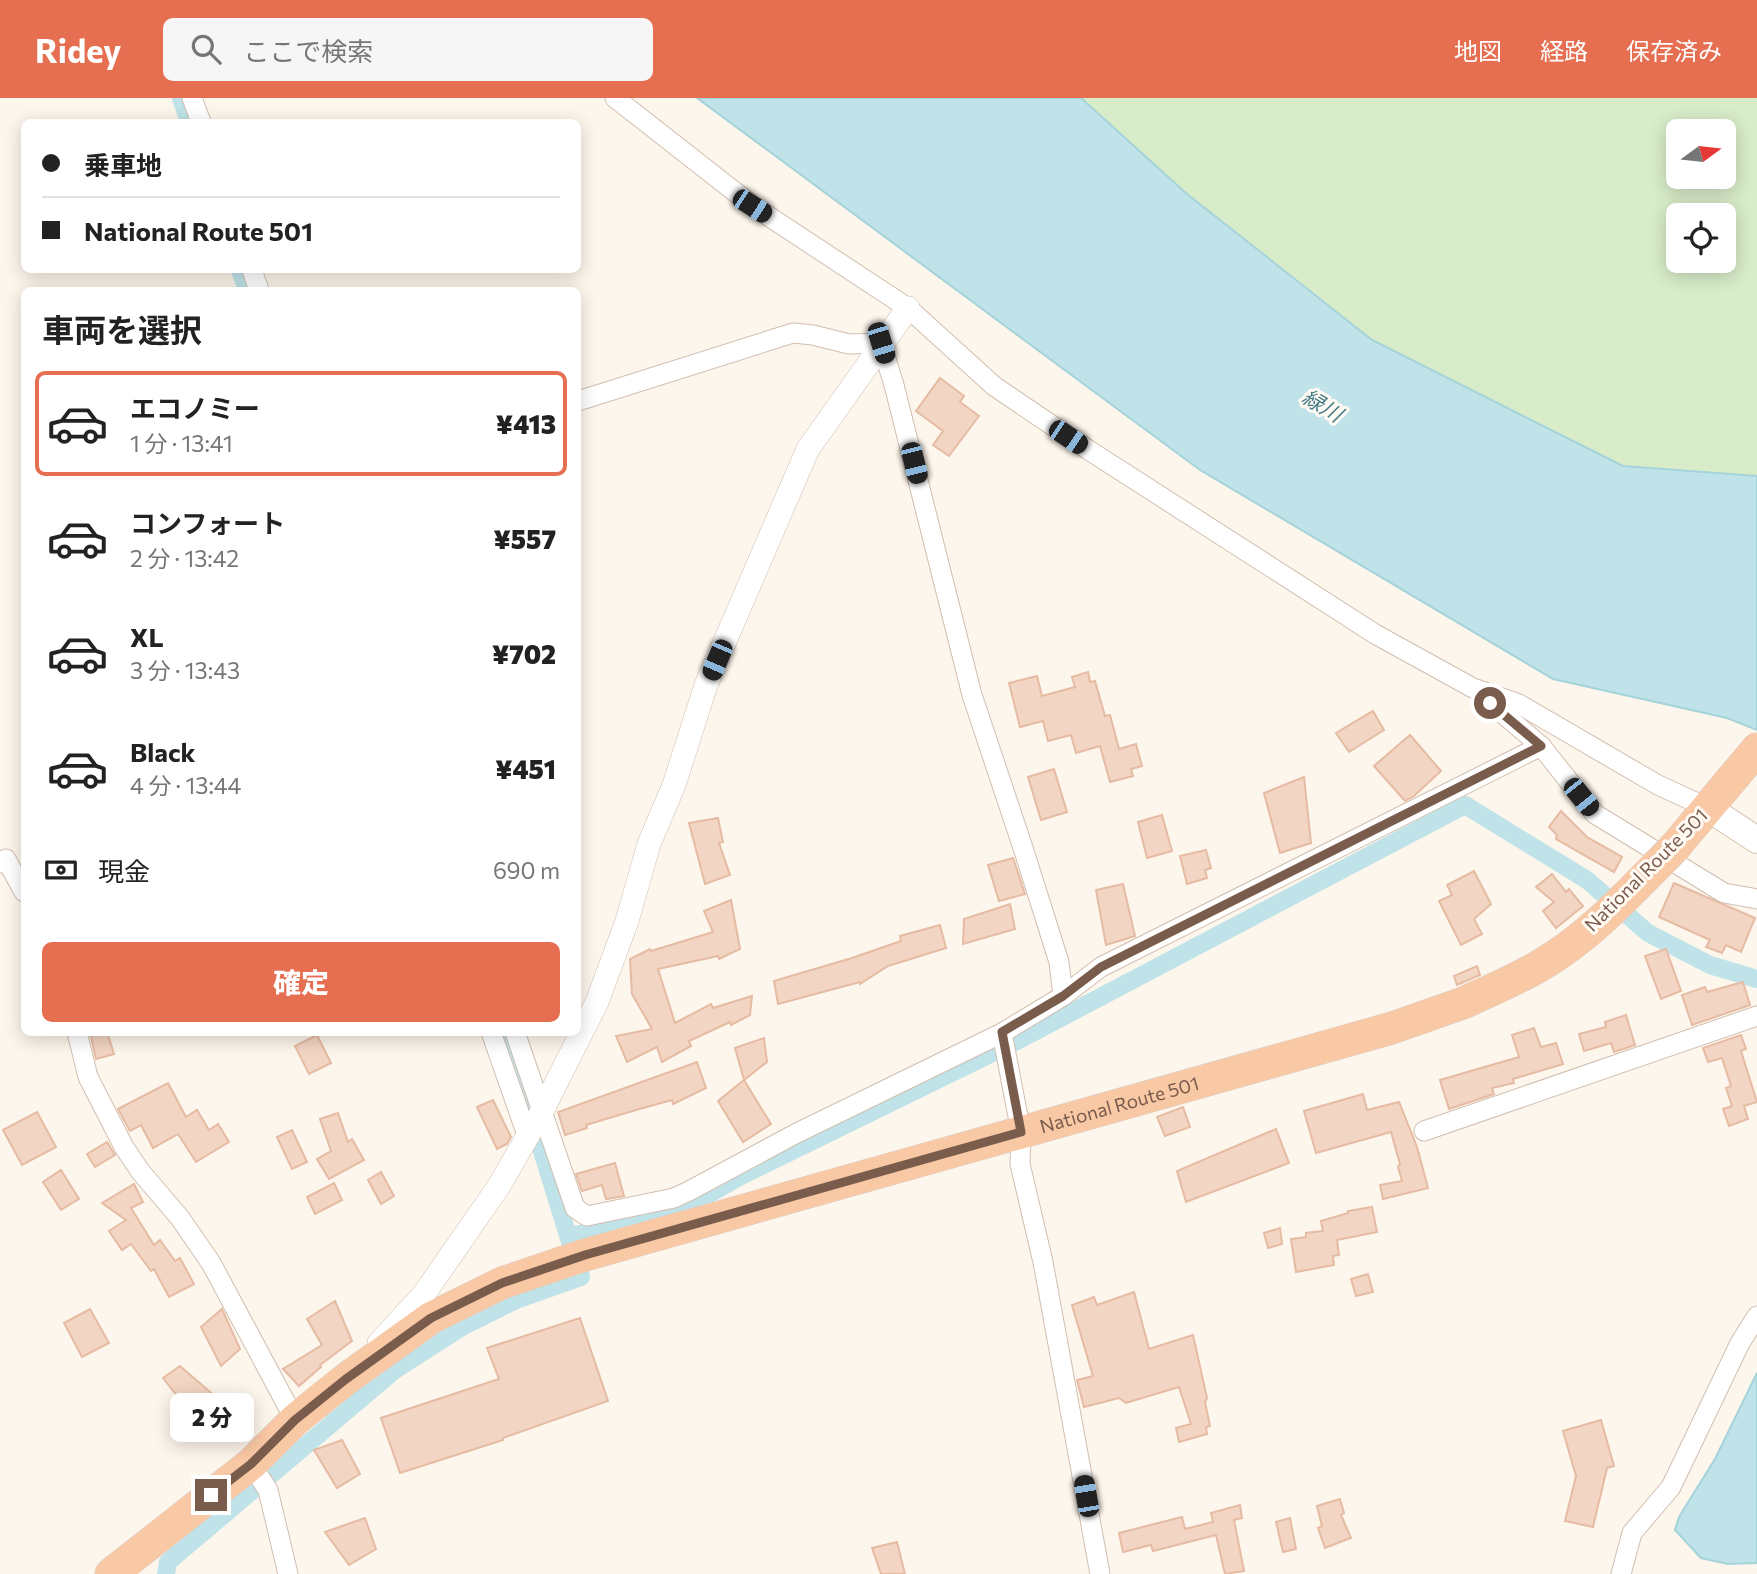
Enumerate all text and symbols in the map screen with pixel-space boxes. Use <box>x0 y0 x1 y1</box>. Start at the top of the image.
search box <box>163 18 653 81</box>
text: Ridey <box>35 29 121 70</box>
icon: search <box>187 30 225 68</box>
text: ここで検索 <box>243 35 373 66</box>
text: 地図 <box>1454 36 1502 65</box>
text: 経路 <box>1540 36 1588 65</box>
text: 保存済み <box>1626 36 1722 65</box>
north arrow <box>1666 119 1736 189</box>
map controls <box>1666 119 1736 273</box>
text: 乗車地 <box>84 149 162 180</box>
car <box>729 186 776 226</box>
button: locate <box>1666 203 1736 273</box>
text: National Route 501 <box>84 215 313 246</box>
text: 車両を選択 <box>42 309 202 349</box>
car <box>865 320 898 366</box>
water label: 緑川 <box>1298 383 1349 427</box>
icon: car <box>46 392 109 455</box>
text: エコノミー <box>130 392 260 423</box>
text: ¥413 <box>496 408 556 439</box>
car <box>1045 417 1092 457</box>
text: 1 分 · 13:41 <box>130 429 233 457</box>
car <box>899 440 930 486</box>
icon: car <box>46 507 109 570</box>
text: コンフォート <box>130 507 285 538</box>
text: ¥557 <box>494 523 556 554</box>
text: 2 分 · 13:42 <box>130 544 239 572</box>
text: XL <box>130 621 164 652</box>
icon: car <box>46 622 109 685</box>
car <box>700 637 735 683</box>
text: ¥702 <box>492 638 556 669</box>
text: 3 分 · 13:43 <box>130 656 240 684</box>
route start <box>1474 687 1506 719</box>
text: Black <box>130 736 196 767</box>
icon: car <box>46 737 109 800</box>
text: ¥451 <box>495 753 556 784</box>
text: 4 分 · 13:44 <box>130 771 241 799</box>
car <box>1560 774 1603 820</box>
street label: National Route 501 <box>1579 803 1712 936</box>
icon: cash <box>42 851 80 889</box>
text: 現金 <box>98 855 150 886</box>
text: 690 m <box>493 856 560 884</box>
button: 確定 <box>42 942 560 1022</box>
street label: National Route 501 <box>1037 1071 1201 1138</box>
callout: 2 分 <box>169 1394 253 1442</box>
text: 2 分 <box>192 1403 232 1431</box>
car <box>1073 1473 1100 1519</box>
route end <box>195 1479 227 1511</box>

